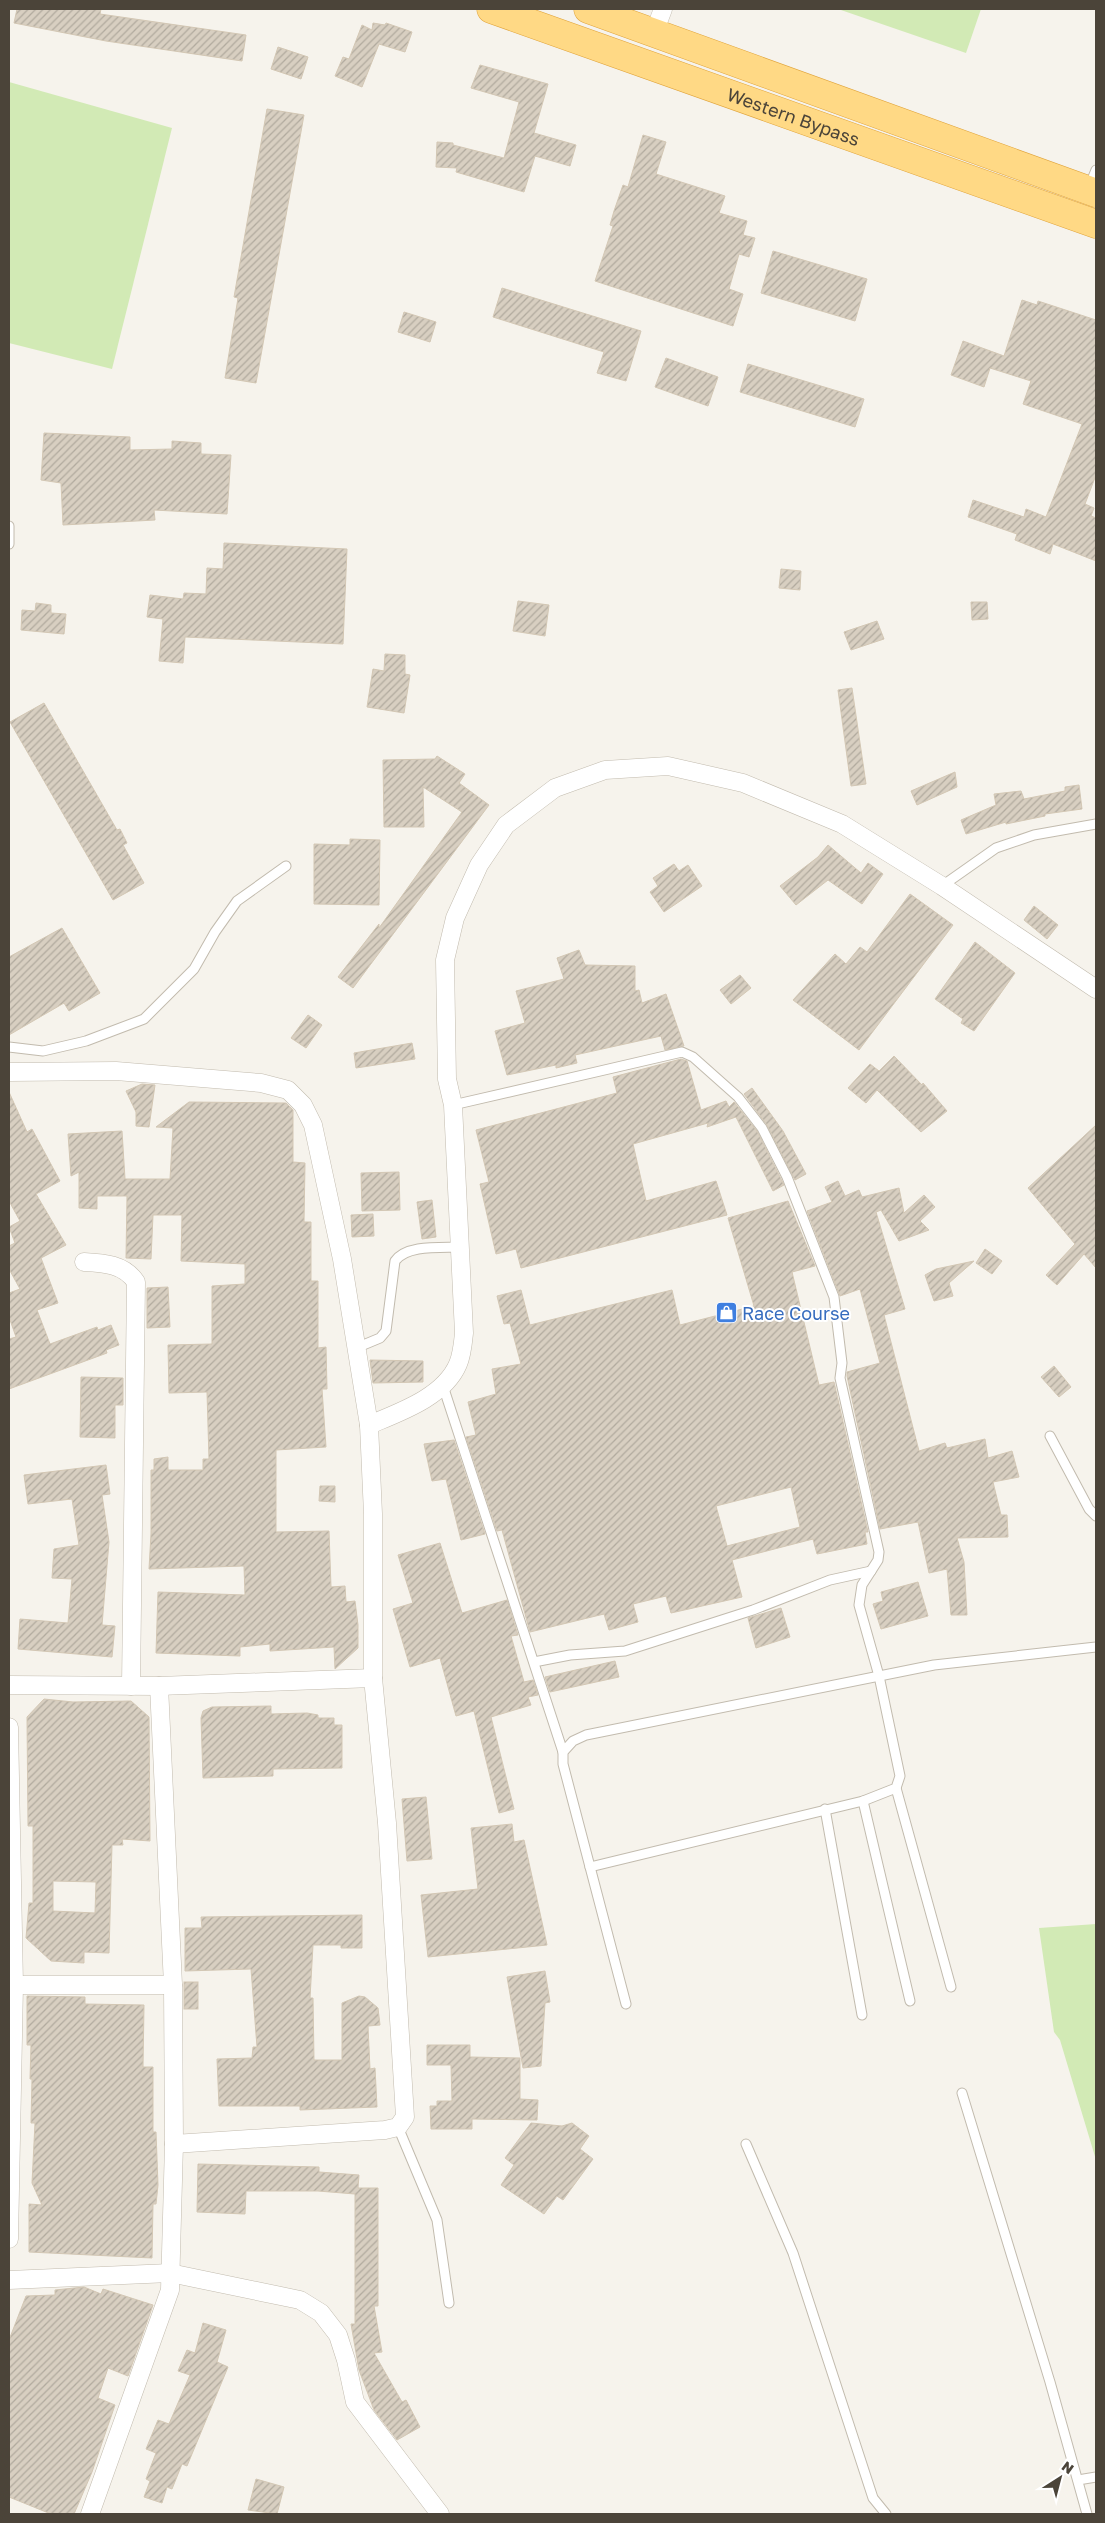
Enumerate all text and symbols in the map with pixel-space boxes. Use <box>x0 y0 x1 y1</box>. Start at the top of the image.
street label: Western Bypass <box>724 83 863 150</box>
shop icon: Race Course <box>714 1301 738 1325</box>
place label: Race Course <box>742 1302 850 1324</box>
north arrow <box>1035 2453 1085 2503</box>
text: N <box>1059 2457 1077 2477</box>

